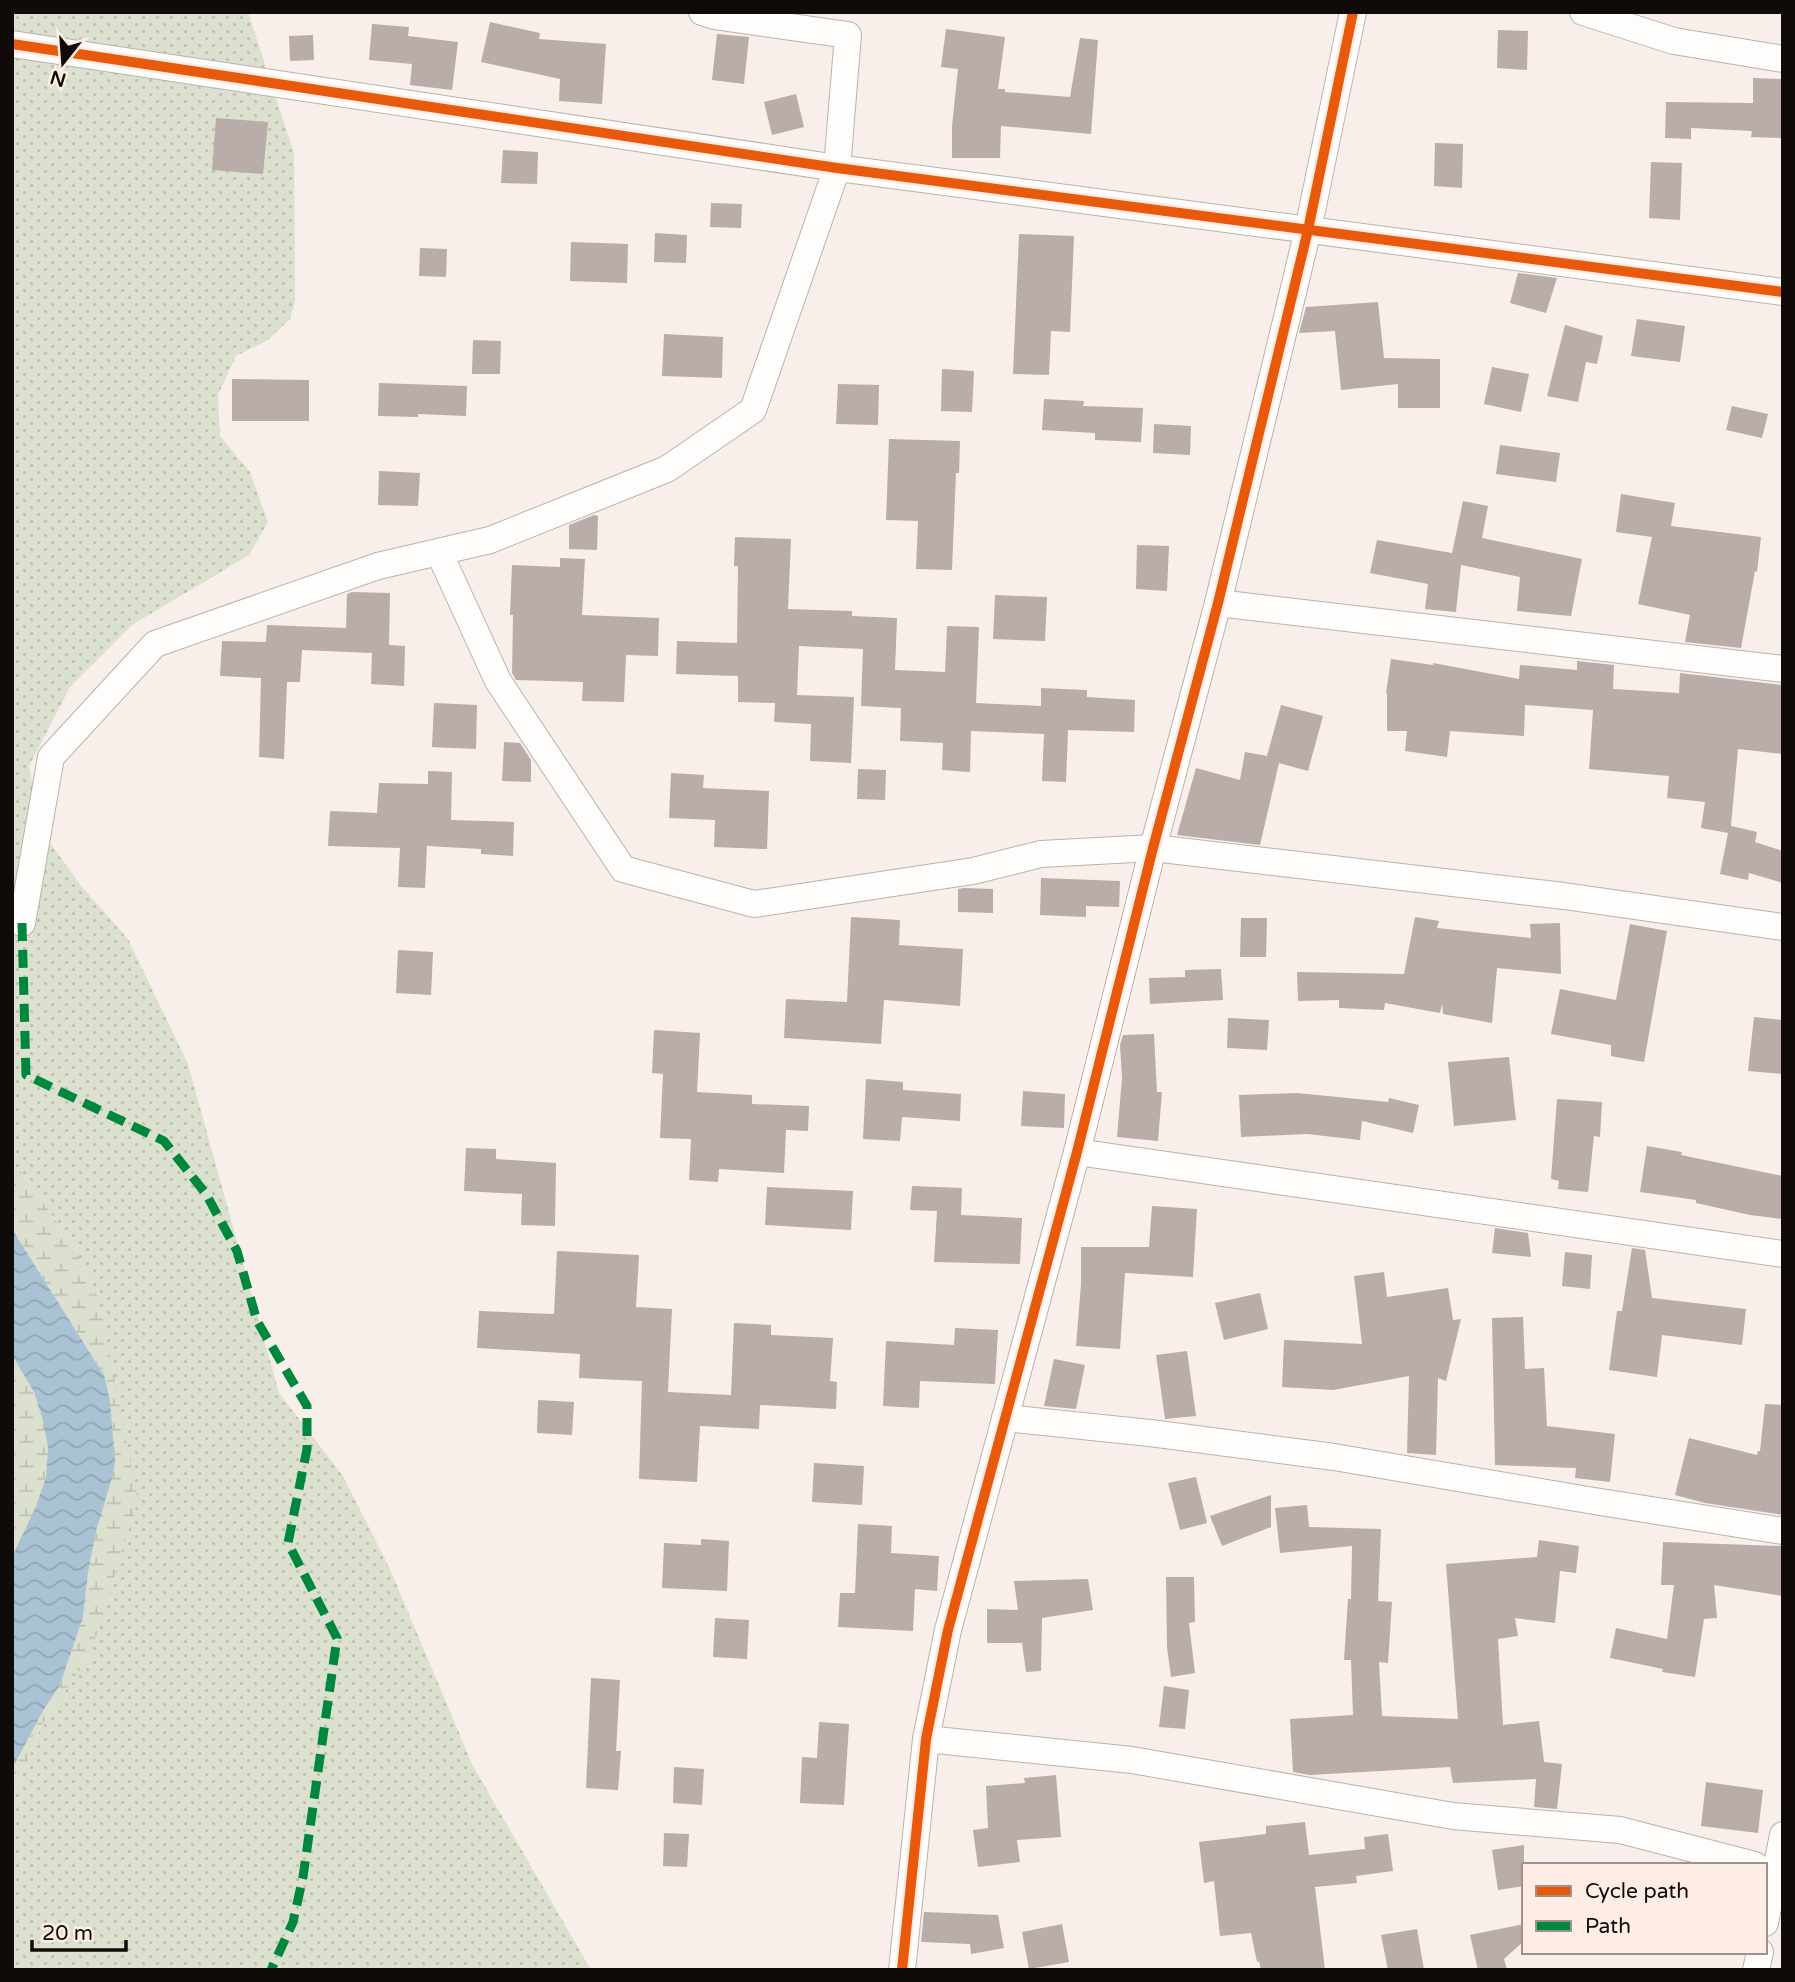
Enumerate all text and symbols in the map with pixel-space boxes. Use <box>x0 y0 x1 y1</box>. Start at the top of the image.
north arrow <box>28 28 98 98</box>
text: N <box>48 66 69 91</box>
legend <box>1522 1863 1767 1954</box>
text: Cycle path <box>1585 1879 1689 1904</box>
scale bar <box>32 1909 126 1953</box>
text: Path <box>1585 1914 1631 1939</box>
text: 20 m <box>42 1921 93 1946</box>

